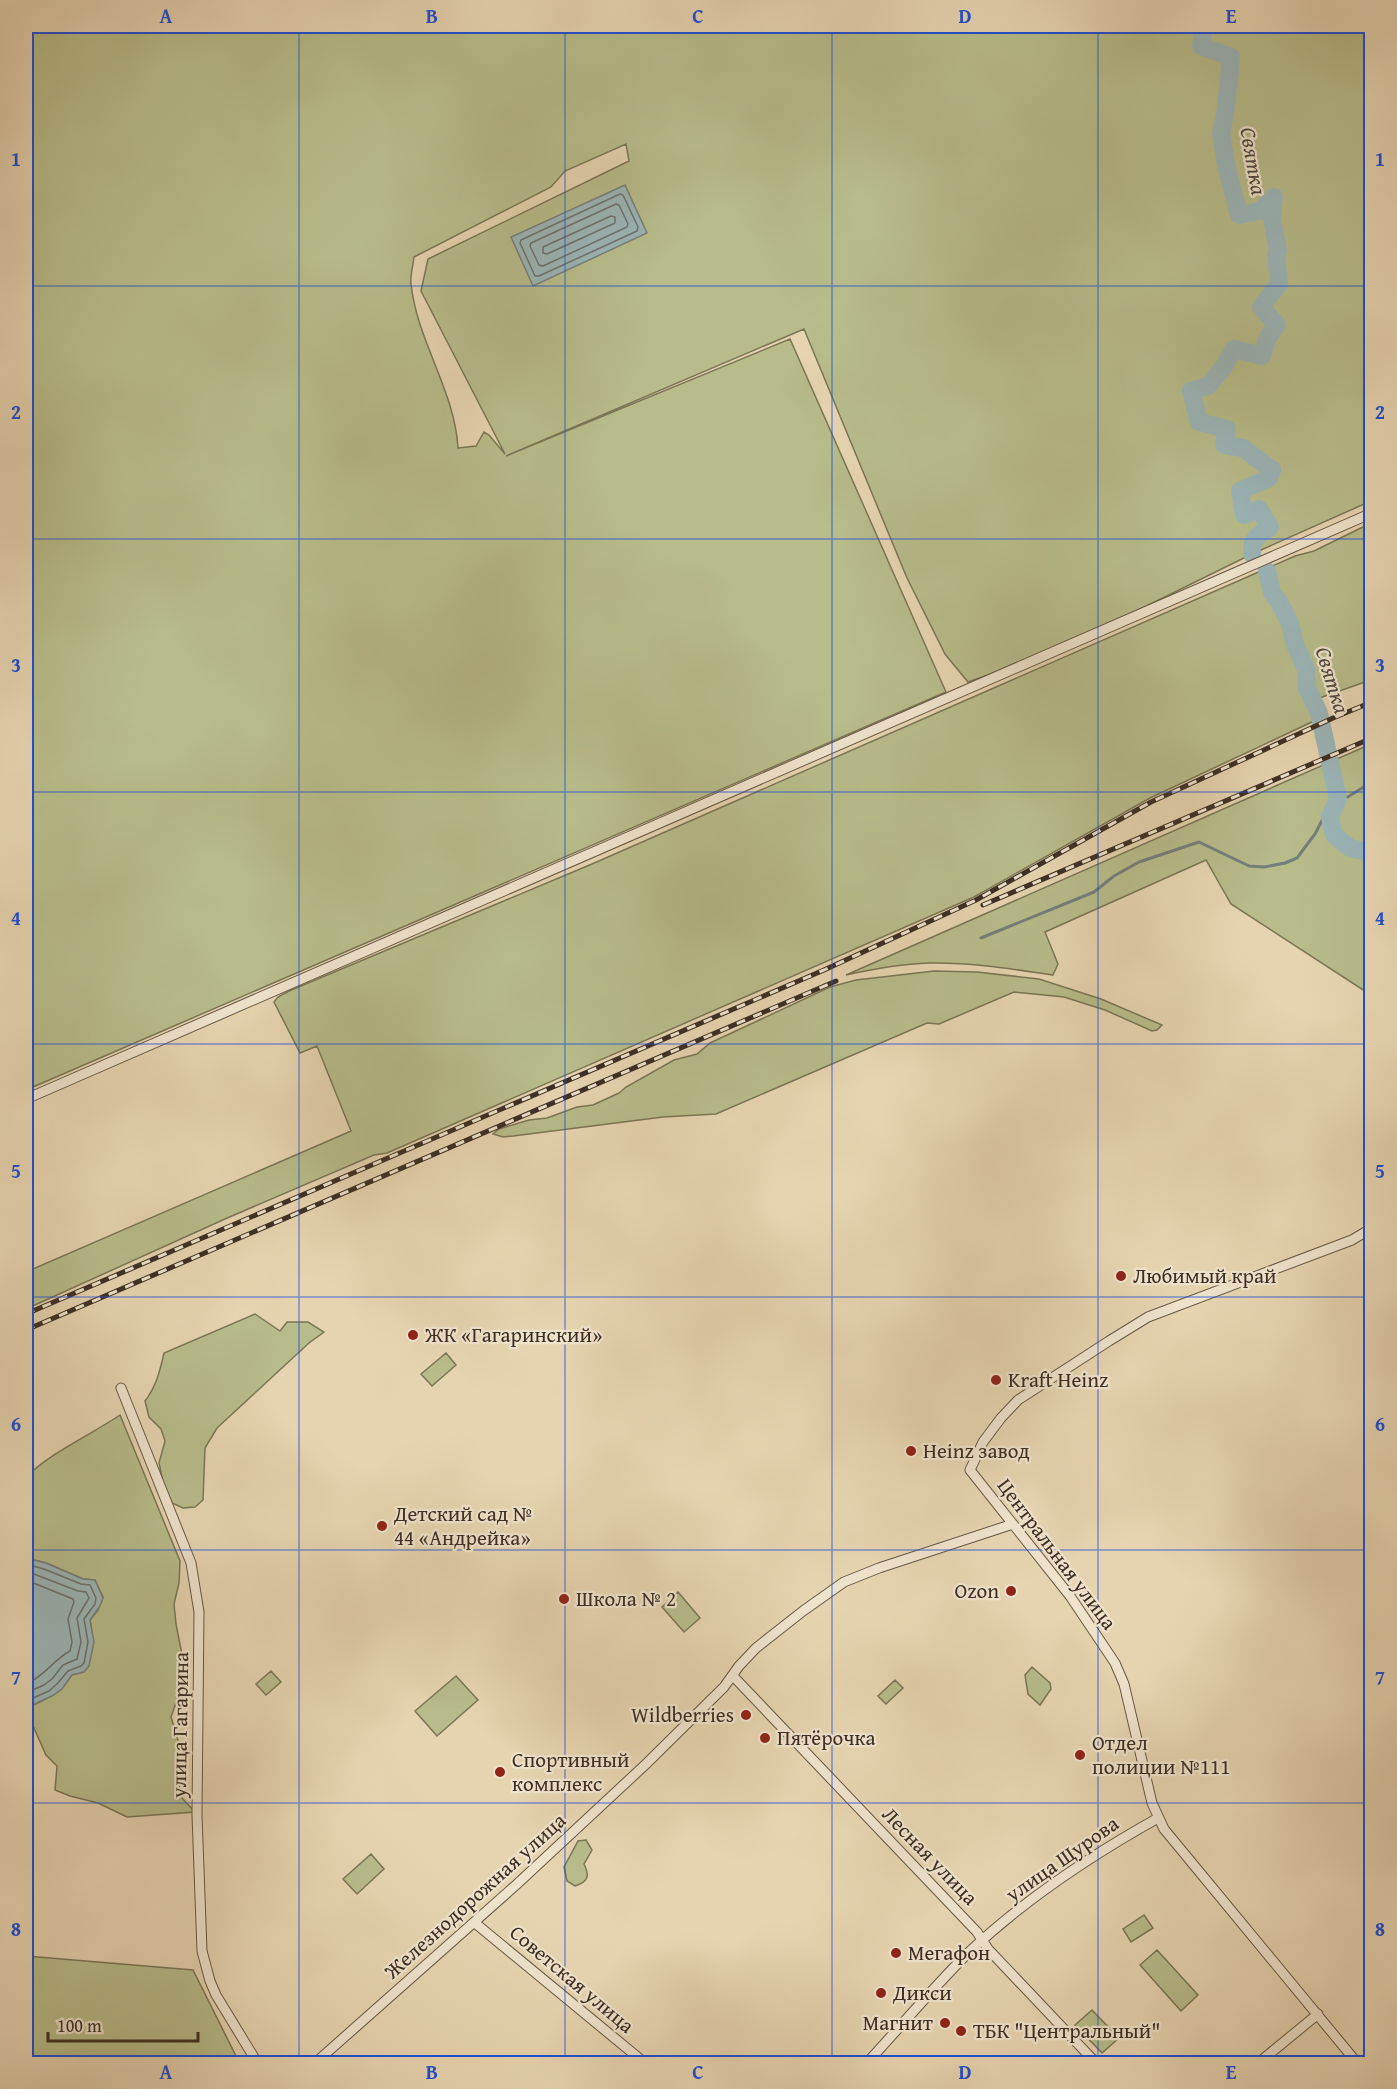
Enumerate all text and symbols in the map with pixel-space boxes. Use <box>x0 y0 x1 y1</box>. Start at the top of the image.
text: A <box>160 1 173 30</box>
text: B <box>426 1 438 30</box>
text: C <box>692 1 704 30</box>
text: D <box>958 1 972 30</box>
text: E <box>1226 1 1237 30</box>
water label: Святка <box>1232 125 1276 197</box>
text: 1 <box>11 144 21 173</box>
text: 1 <box>1375 144 1385 173</box>
text: 2 <box>11 397 21 426</box>
text: 2 <box>1375 397 1385 426</box>
water label: Святка <box>1308 643 1358 717</box>
text: 3 <box>11 650 21 679</box>
text: 3 <box>1375 650 1385 679</box>
text: 4 <box>11 903 21 932</box>
text: 4 <box>1375 903 1385 932</box>
text: 5 <box>11 1156 21 1185</box>
text: 5 <box>1375 1156 1385 1185</box>
place label: Любимый край <box>1133 1260 1276 1291</box>
marker: Любимый край <box>1114 1269 1128 1283</box>
place label: ЖК «Гагаринский» <box>424 1319 602 1350</box>
marker: ЖК «Гагаринский» <box>406 1328 420 1342</box>
place label: Kraft Heinz <box>1008 1364 1108 1395</box>
marker: Kraft Heinz <box>989 1373 1003 1387</box>
text: 6 <box>11 1409 21 1438</box>
text: 6 <box>1375 1409 1385 1438</box>
place label: Heinz завод <box>923 1435 1030 1466</box>
marker: Heinz завод <box>904 1444 918 1458</box>
street label: Центральная улица <box>990 1471 1125 1636</box>
place label: Детский сад № 44 «Андрейка» <box>393 1498 533 1553</box>
marker: Детский сад № 44 «Андрейка» <box>375 1519 389 1533</box>
place label: Ozon <box>955 1575 999 1606</box>
place label: Школа № 2 <box>576 1583 676 1614</box>
marker: Ozon <box>1004 1584 1018 1598</box>
marker: Школа № 2 <box>557 1592 571 1606</box>
street label: улица Гагарина <box>163 1652 196 1799</box>
text: 7 <box>11 1662 21 1691</box>
text: 7 <box>1375 1662 1385 1691</box>
place label: Wildberries <box>631 1699 734 1730</box>
marker: Wildberries <box>739 1708 753 1722</box>
place label: Пятёрочка <box>777 1722 875 1753</box>
place label: Отдел полиции №111 <box>1092 1727 1230 1782</box>
marker: Пятёрочка <box>758 1731 772 1745</box>
place label: Спортивный комплекс <box>512 1744 630 1799</box>
marker: Отдел полиции №111 <box>1073 1748 1087 1762</box>
marker: Спортивный комплекс <box>493 1765 507 1779</box>
street label: Лесная улица <box>875 1799 985 1912</box>
street label: Железнодорожная улица <box>376 1805 573 1987</box>
street label: улица Щурова <box>998 1808 1125 1910</box>
text: 8 <box>11 1914 21 1943</box>
text: 8 <box>1375 1914 1385 1943</box>
street label: Советская улица <box>503 1917 642 2040</box>
place label: Мегафон <box>908 1937 990 1968</box>
marker: Мегафон <box>889 1946 903 1960</box>
place label: Дикси <box>892 1977 952 2008</box>
marker: Дикси <box>874 1986 888 2000</box>
scale bar <box>48 2005 198 2043</box>
place label: Магнит <box>863 2007 933 2038</box>
text: 100 m <box>57 2012 102 2039</box>
place label: ТБК "Центральный" <box>973 2015 1161 2046</box>
marker: Магнит <box>938 2016 952 2030</box>
marker: ТБК "Центральный" <box>954 2024 968 2038</box>
text: A <box>160 2057 173 2086</box>
text: B <box>426 2057 438 2086</box>
text: C <box>692 2057 704 2086</box>
text: D <box>958 2057 972 2086</box>
text: E <box>1226 2057 1237 2086</box>

